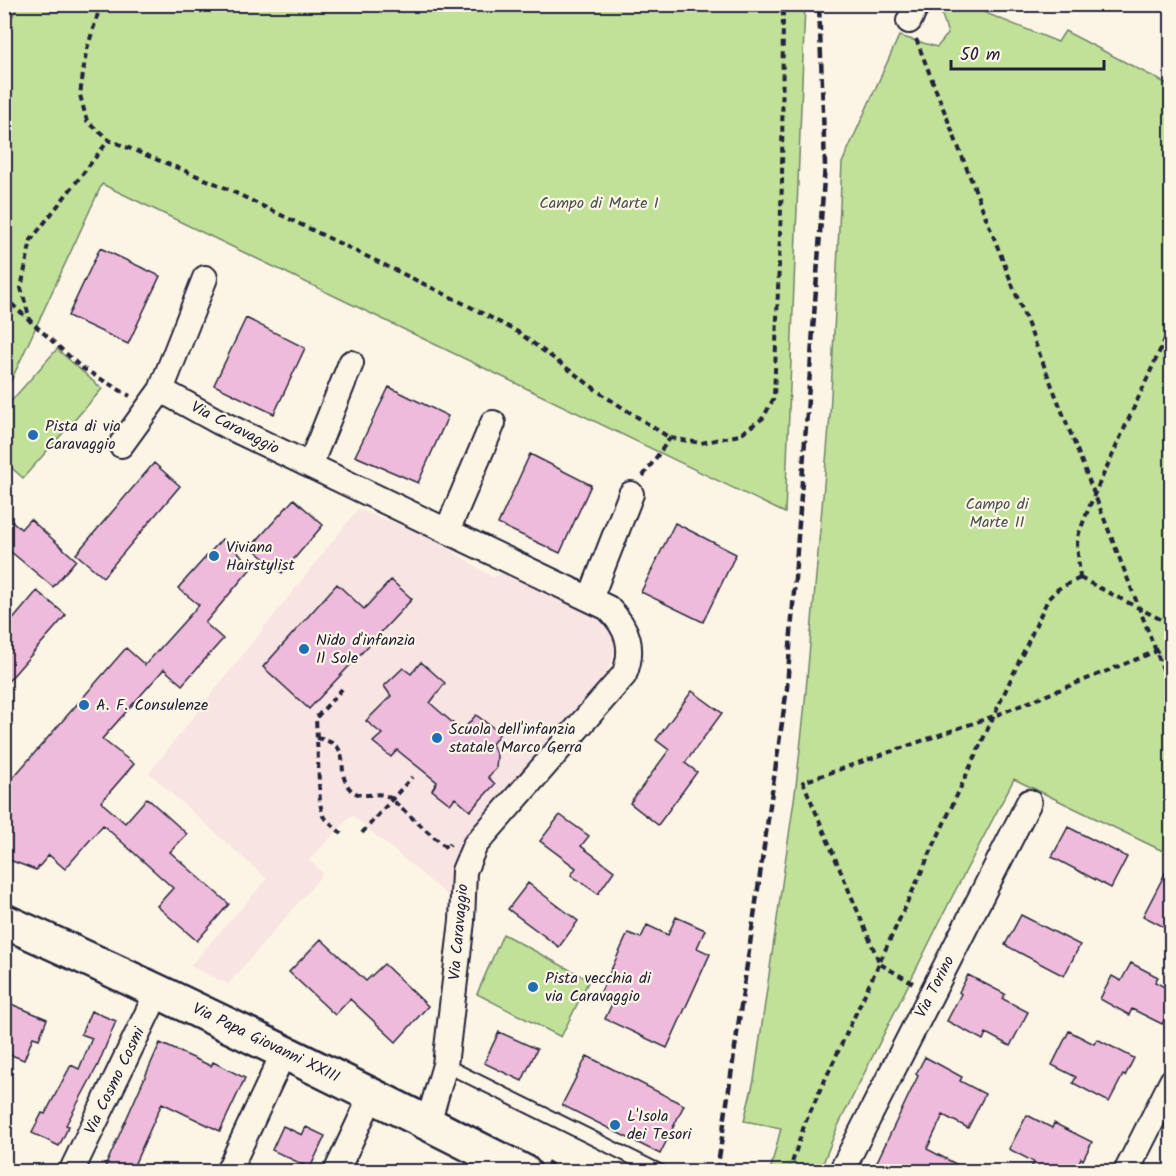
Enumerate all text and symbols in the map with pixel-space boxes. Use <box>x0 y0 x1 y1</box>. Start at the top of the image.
scale bar <box>951 33 1104 71</box>
text: 50 m <box>960 41 1000 70</box>
park label: Campo di Marte I <box>539 191 659 216</box>
street label: Via Caravaggio <box>186 395 284 461</box>
place label: Pista di via Caravaggio <box>45 414 121 457</box>
marker: Pista di via Caravaggio <box>26 428 40 442</box>
park label: Campo di Marte II <box>966 492 1030 535</box>
place label: Viviana Hairstylist <box>226 535 295 578</box>
marker: Viviana Hairstylist <box>207 549 221 563</box>
place label: Nido d'infanzia Il Sole <box>316 628 415 671</box>
marker: Nido d'infanzia Il Sole <box>297 642 311 656</box>
place label: A. F. Consulenze <box>96 693 208 718</box>
marker: A. F. Consulenze <box>77 698 91 712</box>
place label: Scuola dell'infanzia statale Marco Gerra <box>449 717 582 760</box>
marker: Scuola dell'infanzia statale Marco Gerra <box>430 731 444 745</box>
street label: Via Caravaggio <box>442 883 476 981</box>
street label: Via Torino <box>909 952 961 1022</box>
place label: Pista vecchia di via Caravaggio <box>545 966 652 1009</box>
marker: Pista vecchia di via Caravaggio <box>526 980 540 994</box>
street label: Via Papa Giovanni XXIII <box>188 996 344 1090</box>
street label: Via Cosmo Cosmi <box>78 1022 152 1139</box>
place label: L'Isola dei Tesori <box>627 1104 693 1147</box>
marker: L'Isola dei Tesori <box>608 1118 622 1132</box>

